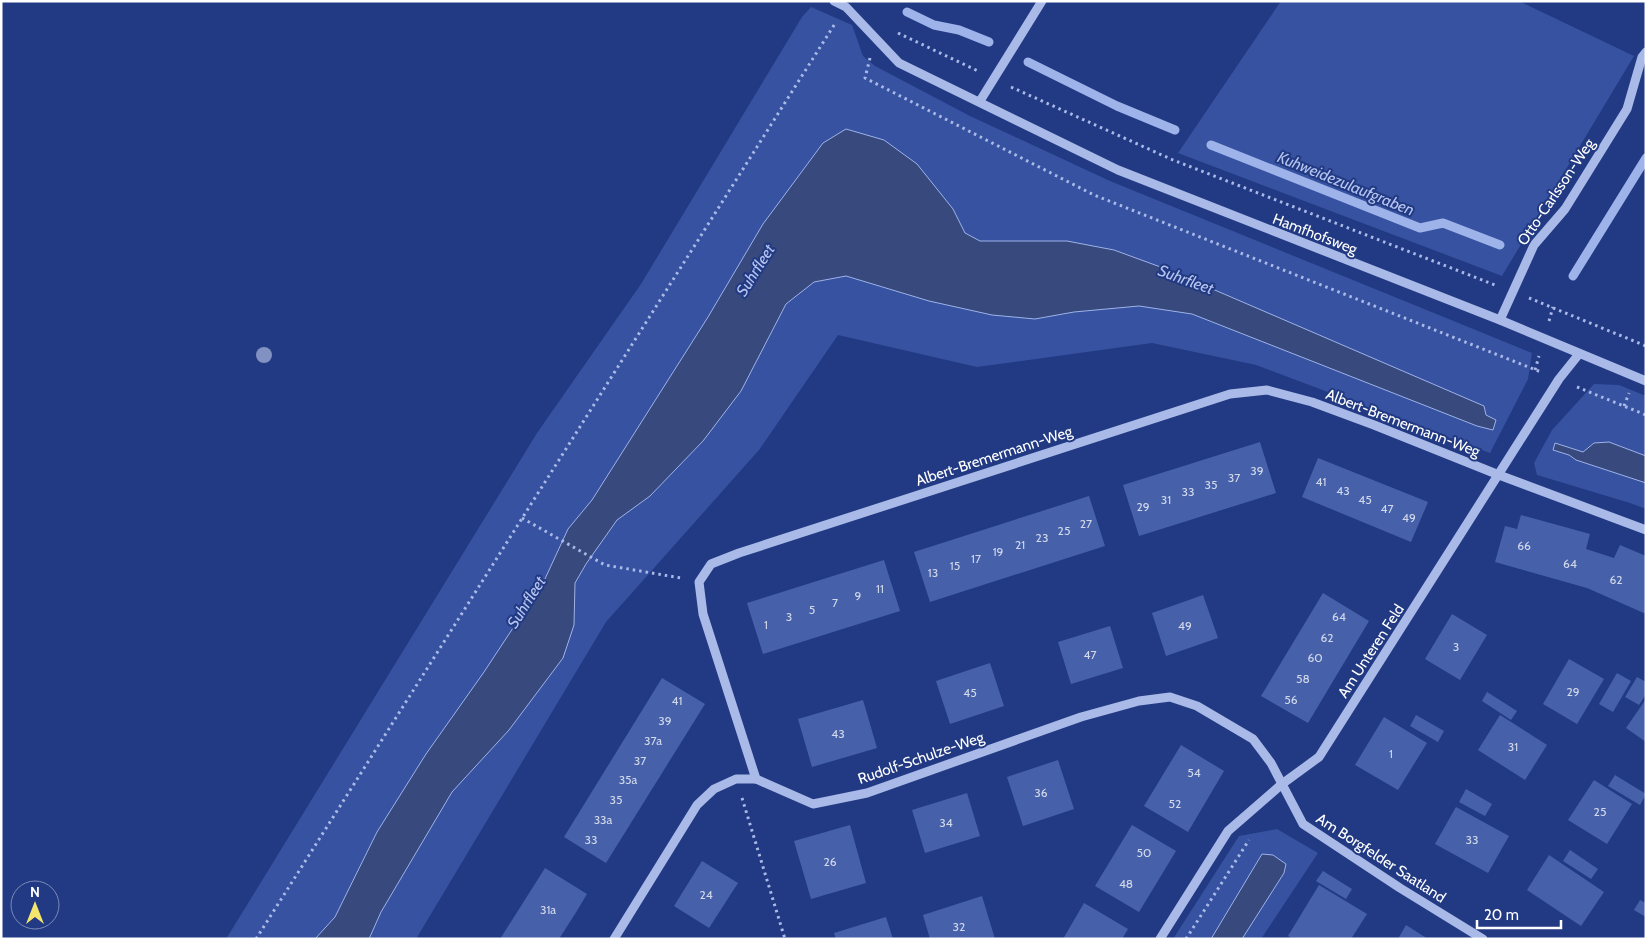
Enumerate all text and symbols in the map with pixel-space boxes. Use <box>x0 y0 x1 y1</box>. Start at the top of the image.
street label: Otto-Carlsson-Weg <box>1514 135 1599 249</box>
water label: Kuhweidezulaufgraben <box>1275 147 1417 220</box>
street label: Hamfhofsweg <box>1270 210 1360 259</box>
water label: Suhrfleet <box>732 240 779 300</box>
water label: Suhrfleet <box>1156 261 1217 299</box>
street label: Albert-Bremermann-Weg <box>1323 385 1483 461</box>
street label: Albert-Bremermann-Weg <box>913 422 1075 490</box>
house number: 39 <box>1250 463 1264 478</box>
house number: 37 <box>1228 470 1240 485</box>
house number: 41 <box>1316 474 1326 489</box>
house number: 35 <box>1205 477 1217 492</box>
house number: 43 <box>1336 483 1350 498</box>
house number: 33 <box>1182 484 1194 499</box>
house number: 31 <box>1161 492 1171 507</box>
house number: 45 <box>1358 492 1372 507</box>
house number: 29 <box>1136 499 1150 514</box>
house number: 47 <box>1381 501 1393 516</box>
house number: 49 <box>1402 510 1416 525</box>
house number: 27 <box>1080 516 1092 531</box>
house number: 25 <box>1058 523 1070 538</box>
house number: 23 <box>1036 530 1048 545</box>
house number: 21 <box>1015 537 1025 552</box>
house number: 66 <box>1517 538 1531 553</box>
house number: 19 <box>993 544 1004 559</box>
house number: 17 <box>971 551 981 566</box>
house number: 64 <box>1563 556 1577 571</box>
house number: 15 <box>950 558 960 573</box>
house number: 13 <box>928 565 938 580</box>
water label: Suhrfleet <box>503 572 550 632</box>
house number: 62 <box>1609 572 1623 587</box>
house number: 11 <box>876 581 884 596</box>
house number: 9 <box>855 588 862 603</box>
house number: 7 <box>832 595 838 610</box>
street label: Am Unteren Feld <box>1334 601 1408 701</box>
house number: 5 <box>809 602 815 617</box>
house number: 3 <box>786 609 792 624</box>
house number: 64 <box>1332 609 1346 624</box>
house number: 1 <box>764 617 768 632</box>
house number: 49 <box>1178 618 1192 633</box>
house number: 62 <box>1320 630 1334 645</box>
house number: 3 <box>1453 639 1459 654</box>
house number: 47 <box>1084 647 1096 662</box>
house number: 60 <box>1307 650 1323 665</box>
house number: 58 <box>1296 671 1310 686</box>
house number: 29 <box>1566 684 1580 699</box>
house number: 45 <box>963 685 977 700</box>
house number: 56 <box>1284 692 1298 707</box>
house number: 41 <box>672 693 682 708</box>
house number: 39 <box>658 713 672 728</box>
house number: 43 <box>831 726 845 741</box>
street label: Rudolf-Schulze-Weg <box>856 728 987 788</box>
house number: 37a <box>644 733 662 748</box>
house number: 31 <box>1508 739 1518 754</box>
house number: 1 <box>1389 746 1393 761</box>
house number: 37 <box>634 753 646 768</box>
house number: 54 <box>1187 765 1201 780</box>
house number: 35a <box>619 772 638 787</box>
house number: 36 <box>1034 785 1048 800</box>
house number: 35 <box>610 792 622 807</box>
house number: 52 <box>1169 796 1181 811</box>
house number: 25 <box>1594 804 1606 819</box>
street label: Am Borgfelder Saatland <box>1313 809 1449 907</box>
house number: 33a <box>594 812 613 827</box>
house number: 34 <box>939 815 953 830</box>
house number: 33 <box>585 832 597 847</box>
house number: 33 <box>1466 832 1478 847</box>
house number: 50 <box>1137 845 1151 860</box>
house number: 26 <box>823 854 837 869</box>
house number: 48 <box>1119 876 1133 891</box>
north arrow <box>10 880 60 930</box>
text: N <box>30 883 40 901</box>
house number: 24 <box>699 887 713 902</box>
scale bar <box>1477 898 1561 930</box>
house number: 31a <box>540 902 556 917</box>
text: 20 m <box>1484 906 1519 924</box>
house number: 32 <box>953 919 965 934</box>

